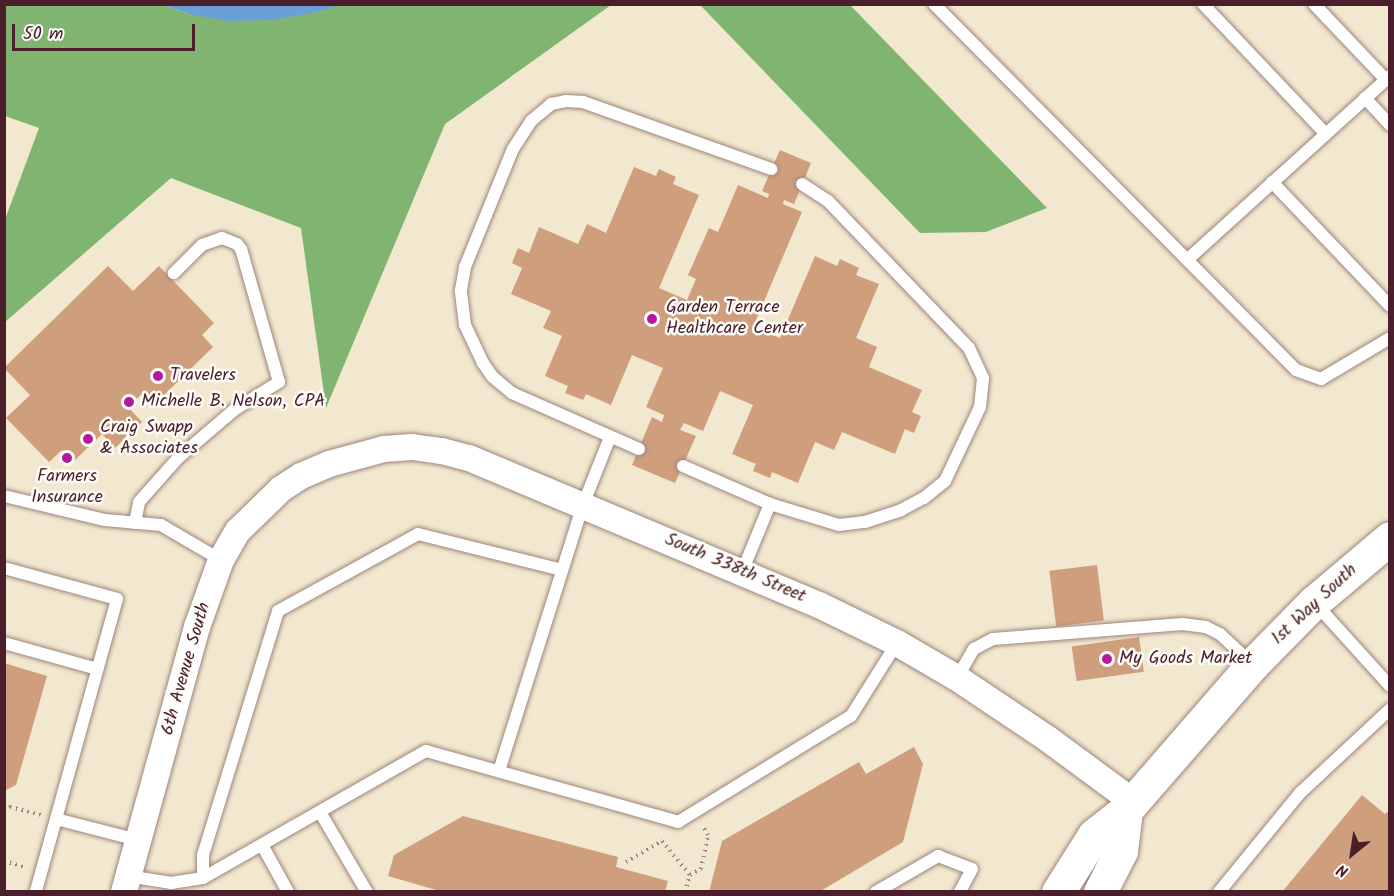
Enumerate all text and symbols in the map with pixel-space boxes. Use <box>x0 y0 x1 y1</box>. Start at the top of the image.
scale bar <box>15 12 198 50</box>
text: 50 m <box>23 20 63 49</box>
place label: Garden Terrace Healthcare Center <box>666 298 803 340</box>
marker: Garden Terrace Healthcare Center <box>643 310 661 328</box>
place label: Travelers <box>170 365 236 387</box>
marker: Travelers <box>151 369 165 383</box>
place label: Michelle B. Nelson, CPA <box>141 391 325 413</box>
marker: Michelle B. Nelson, CPA <box>122 395 136 409</box>
place label: Craig Swapp & Associates <box>100 418 198 460</box>
marker: Craig Swapp & Associates <box>81 432 95 446</box>
marker: Farmers Insurance <box>60 451 74 465</box>
place label: Farmers Insurance <box>31 467 103 510</box>
street label: South 338th Street <box>661 530 809 608</box>
street label: 1st Way South <box>1268 560 1362 650</box>
street label: 6th Avenue South <box>158 600 216 738</box>
place label: My Goods Market <box>1119 648 1252 670</box>
marker: My Goods Market <box>1100 652 1114 666</box>
north arrow <box>1322 824 1382 884</box>
text: N <box>1332 857 1353 883</box>

